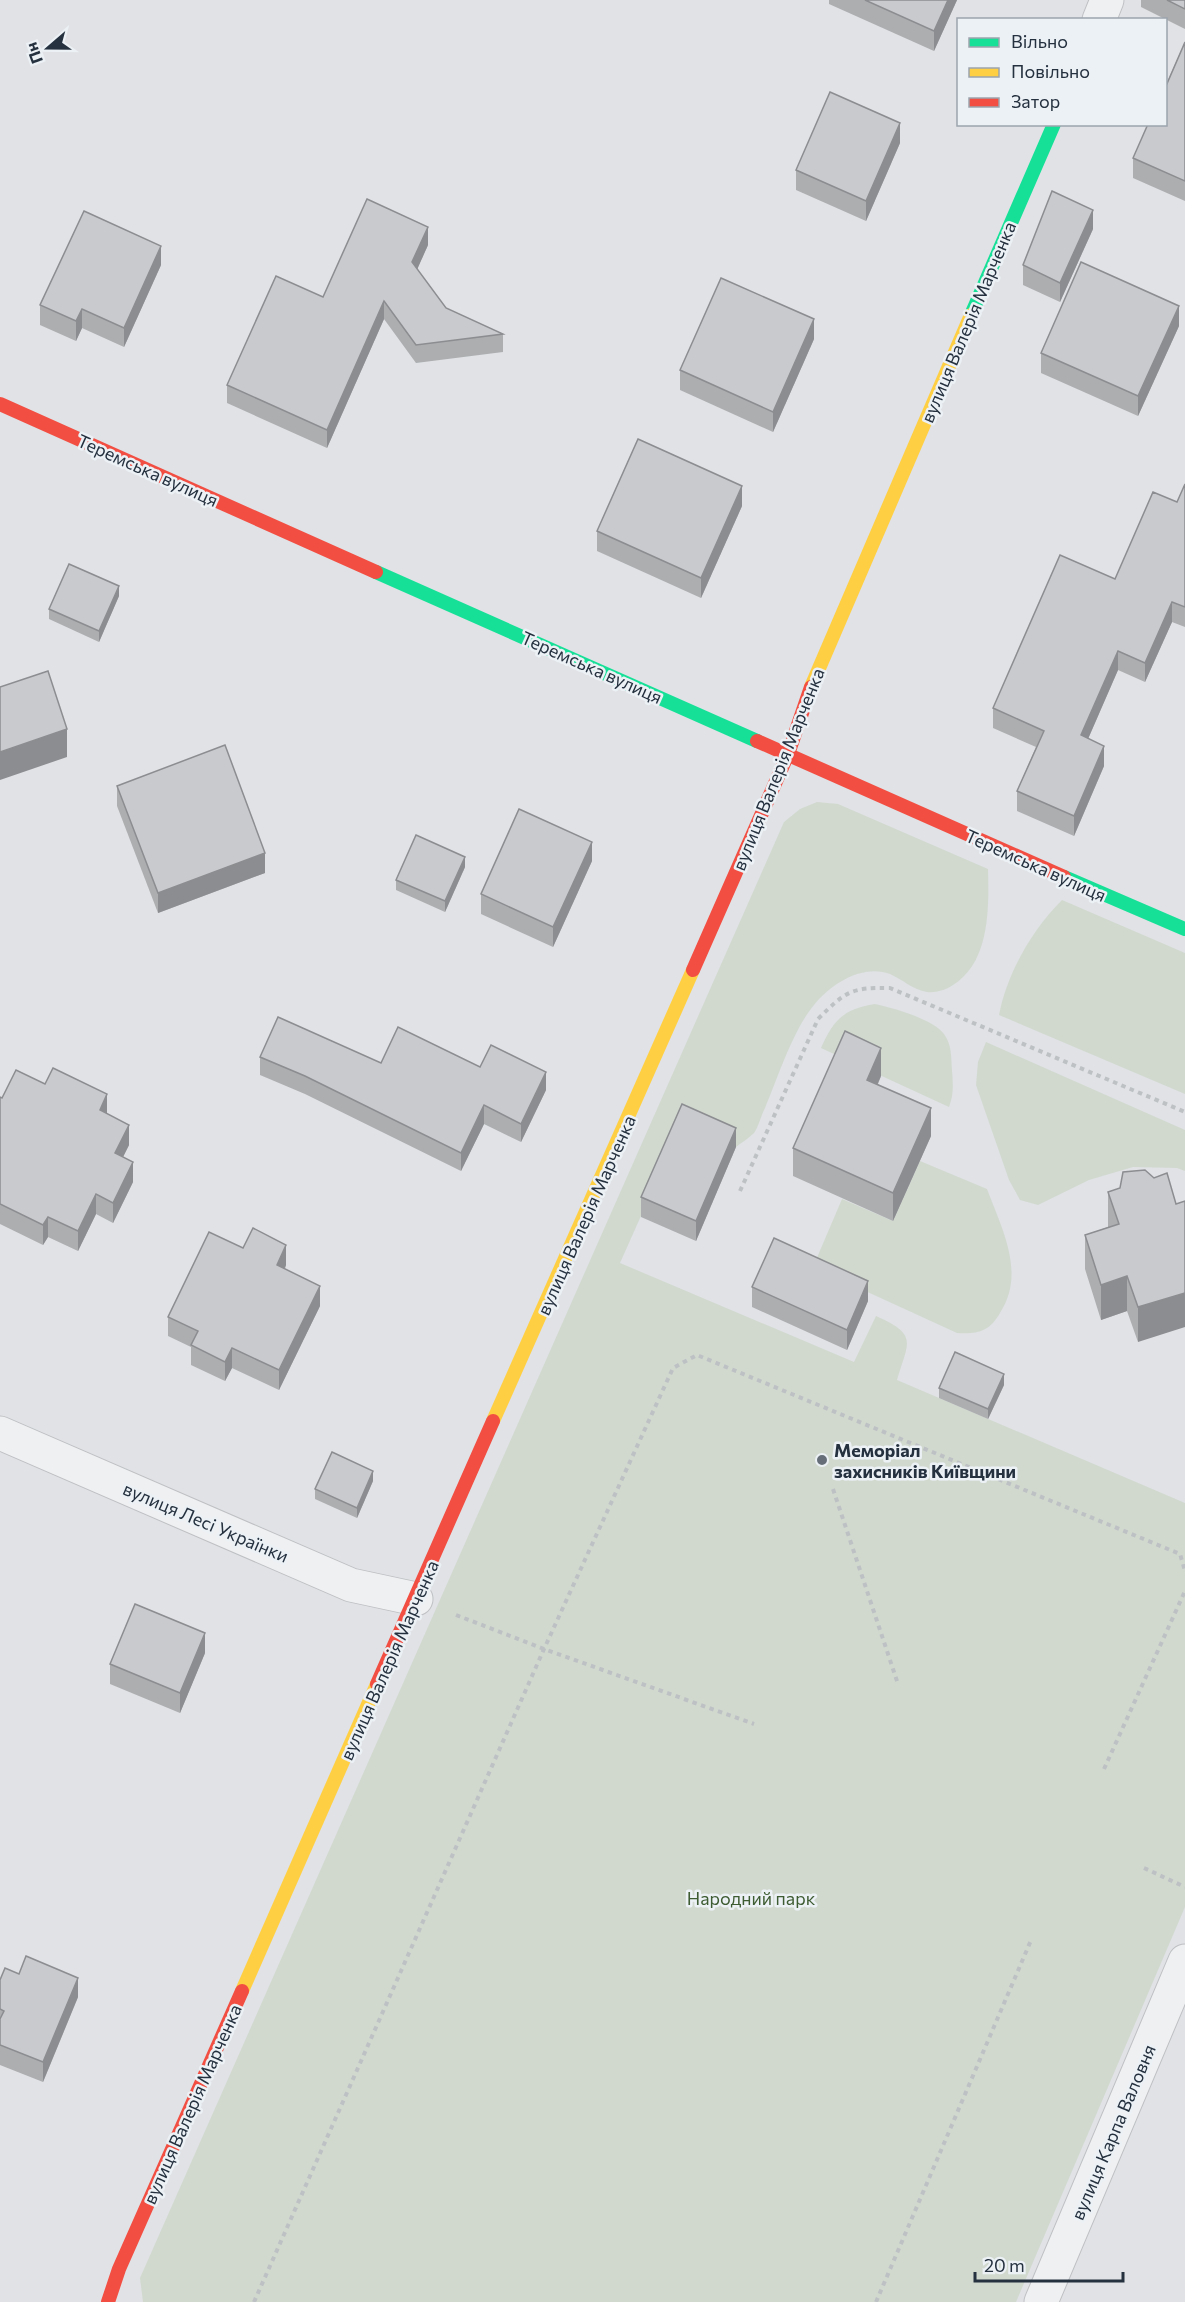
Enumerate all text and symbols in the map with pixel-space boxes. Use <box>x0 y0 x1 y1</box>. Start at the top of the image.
north arrow <box>18 18 78 78</box>
legend <box>957 18 1167 126</box>
text: Вільно <box>1011 30 1068 52</box>
text: Пн <box>21 40 46 67</box>
text: Повільно <box>1011 60 1090 82</box>
text: Затор <box>1011 90 1060 112</box>
street label: вулиця Валерія Марченка <box>916 218 1020 426</box>
street label: Теремська вулиця <box>74 429 222 511</box>
street label: Теремська вулиця <box>518 626 666 708</box>
street label: вулиця Валерія Марченка <box>727 665 829 873</box>
street label: Теремська вулиця <box>962 824 1110 906</box>
street label: вулиця Валерія Марченка <box>532 1112 640 1318</box>
place label: Меморіал захисників Київщини <box>834 1439 1016 1482</box>
marker: Меморіал захисників Київщини <box>815 1453 829 1467</box>
street label: вулиця Лесі Українки <box>120 1477 292 1567</box>
street label: вулиця Валерія Марченка <box>335 1557 443 1763</box>
park label: Народний парк <box>687 1887 816 1909</box>
street label: вулиця Валерія Марченка <box>138 2001 246 2207</box>
street label: вулиця Карпа Валовня <box>1066 2041 1160 2223</box>
scale bar <box>975 2245 1124 2283</box>
text: 20 m <box>984 2254 1025 2276</box>

